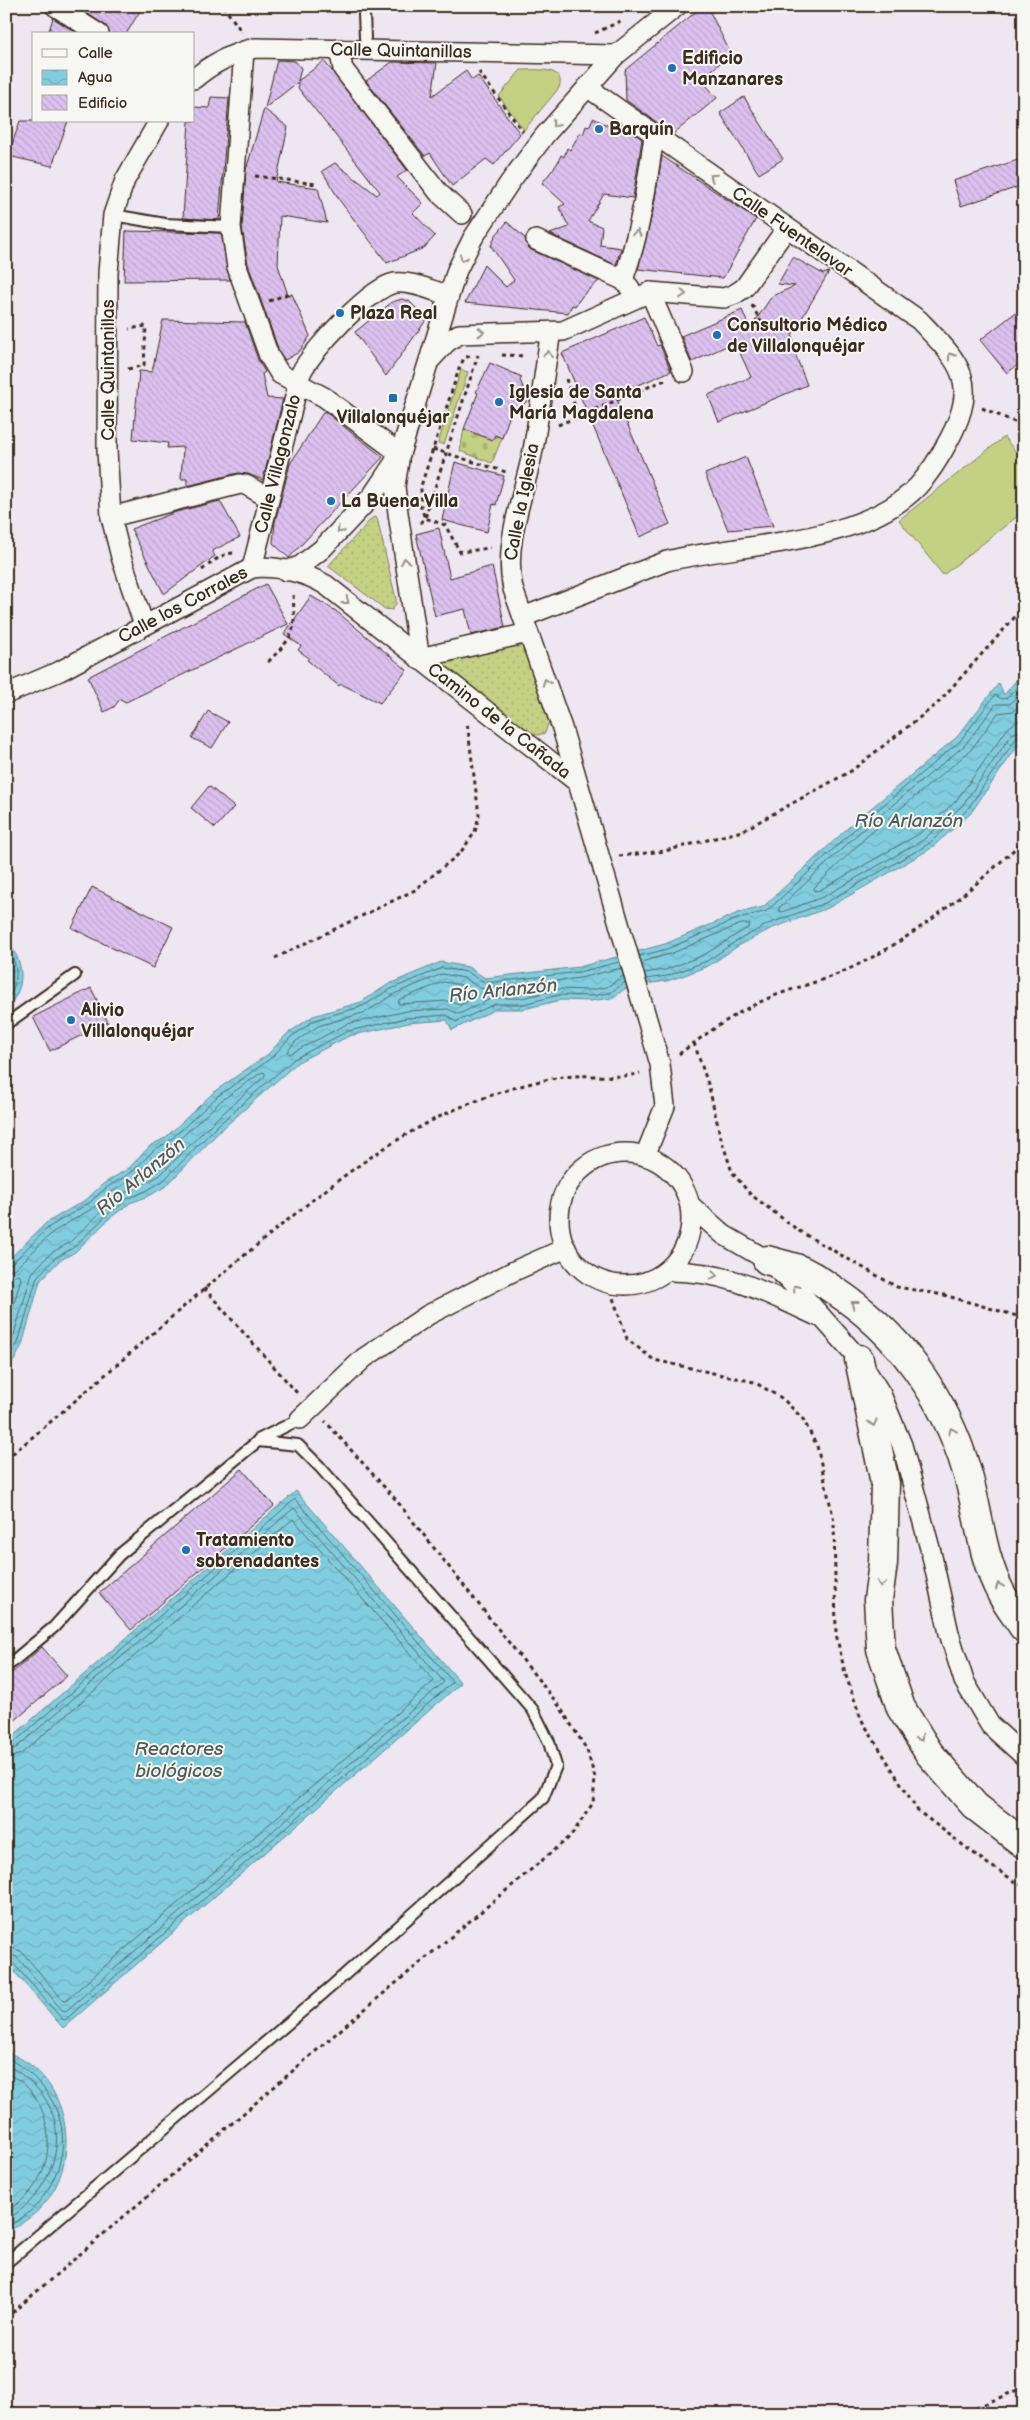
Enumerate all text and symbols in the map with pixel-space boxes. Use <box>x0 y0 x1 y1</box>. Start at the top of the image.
legend <box>32 32 195 122</box>
street label: Calle Quintanillas <box>330 39 472 63</box>
text: Calle <box>78 44 113 63</box>
place label: Edificio Manzanares <box>682 48 783 90</box>
marker: Edificio Manzanares <box>666 62 678 74</box>
text: Agua <box>78 68 112 87</box>
text: Edificio <box>78 94 127 113</box>
one-way arrow <box>552 119 561 128</box>
place label: Barquín <box>609 119 674 140</box>
marker: Barquín <box>593 123 605 135</box>
one-way arrow <box>710 174 719 183</box>
street label: Calle Fuentelavar <box>728 182 857 282</box>
one-way arrow <box>631 229 642 238</box>
one-way arrow <box>458 253 469 262</box>
one-way arrow <box>679 289 687 300</box>
street label: Calle Quintanillas <box>98 299 119 441</box>
place label: Plaza Real <box>350 303 437 324</box>
marker: Plaza Real <box>334 307 346 319</box>
place label: Consultorio Médico de Villalonquéjar <box>727 315 888 357</box>
one-way arrow <box>478 327 486 337</box>
marker: Consultorio Médico de Villalonquéjar <box>711 329 723 341</box>
one-way arrow <box>542 350 552 358</box>
one-way arrow <box>948 352 957 361</box>
place label: Iglesia de Santa María Magdalena <box>509 382 654 424</box>
street label: Calle Villagonzalo <box>251 392 305 536</box>
marker: Villalonquéjar <box>387 392 399 404</box>
marker: Iglesia de Santa María Magdalena <box>493 396 505 408</box>
place label: Villalonquéjar <box>337 407 450 428</box>
street label: Calle la Iglesia <box>500 441 544 563</box>
place label: La Buena Villa <box>341 491 458 512</box>
marker: La Buena Villa <box>325 495 337 507</box>
one-way arrow <box>337 525 346 534</box>
one-way arrow <box>400 556 411 564</box>
street label: Calle los Corrales <box>115 562 251 648</box>
one-way arrow <box>341 596 350 605</box>
street label: Camino de la Cañada <box>423 659 575 783</box>
one-way arrow <box>542 678 552 686</box>
water label: Río Arlanzón <box>855 810 963 833</box>
water label: Río Arlanzón <box>448 974 558 1008</box>
place label: Alivio Villalonquéjar <box>80 1000 195 1042</box>
marker: Alivio Villalonquéjar <box>65 1014 77 1026</box>
water label: Río Arlanzón <box>92 1133 190 1221</box>
one-way arrow <box>710 1269 719 1279</box>
one-way arrow <box>793 1285 802 1294</box>
one-way arrow <box>850 1301 860 1310</box>
one-way arrow <box>867 1419 878 1428</box>
one-way arrow <box>948 1427 959 1436</box>
place label: Tratamiento sobrenadantes <box>196 1530 319 1572</box>
marker: Tratamiento sobrenadantes <box>180 1544 192 1556</box>
one-way arrow <box>876 1580 886 1589</box>
one-way arrow <box>994 1582 1005 1591</box>
one-way arrow <box>913 1733 923 1742</box>
water label: Reactores biológicos <box>134 1738 224 1783</box>

